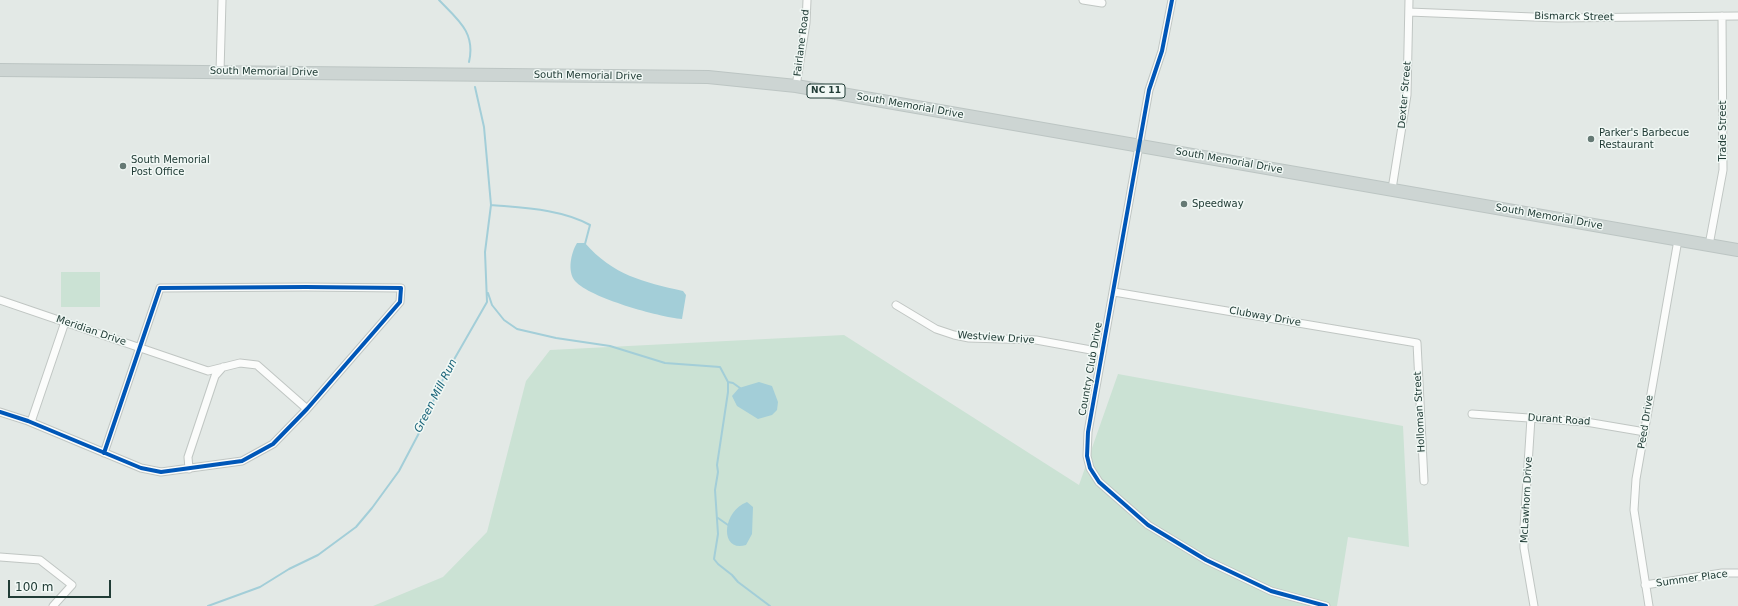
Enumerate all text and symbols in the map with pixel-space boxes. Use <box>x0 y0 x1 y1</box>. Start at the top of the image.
street label: Fairlane Road <box>792 9 812 77</box>
street label: Bismarck Street <box>1534 10 1614 24</box>
street label: Dexter Street <box>1396 61 1414 129</box>
street label: South Memorial Drive <box>210 65 318 79</box>
street label: South Memorial Drive <box>534 69 642 83</box>
road number: NC 11 <box>807 84 845 98</box>
street label: South Memorial Drive <box>856 91 964 121</box>
street label: Trade Street <box>1717 101 1729 161</box>
place label: Parker's Barbecue Restaurant <box>1599 127 1689 150</box>
marker: Parker's Barbecue Restaurant <box>1586 134 1596 144</box>
street label: South Memorial Drive <box>1175 146 1283 176</box>
place label: South Memorial Post Office <box>131 154 210 178</box>
marker: South Memorial Post Office <box>118 161 128 171</box>
place label: Speedway <box>1192 198 1244 210</box>
marker: Speedway <box>1179 199 1189 209</box>
street label: South Memorial Drive <box>1495 202 1603 232</box>
street label: Clubway Drive <box>1228 305 1302 329</box>
street label: Meridian Drive <box>54 313 128 349</box>
street label: Country Club Drive <box>1077 321 1105 417</box>
street label: Westview Drive <box>957 329 1035 347</box>
water label: Green Mill Run <box>412 357 460 435</box>
street label: Holloman Street <box>1412 371 1428 453</box>
street label: Peed Drive <box>1636 394 1656 450</box>
street label: Durant Road <box>1527 412 1591 428</box>
street label: McLawhorn Drive <box>1519 456 1535 544</box>
street label: Summer Place <box>1655 568 1729 590</box>
scale bar <box>10 572 113 598</box>
text: 100 m <box>15 580 53 594</box>

